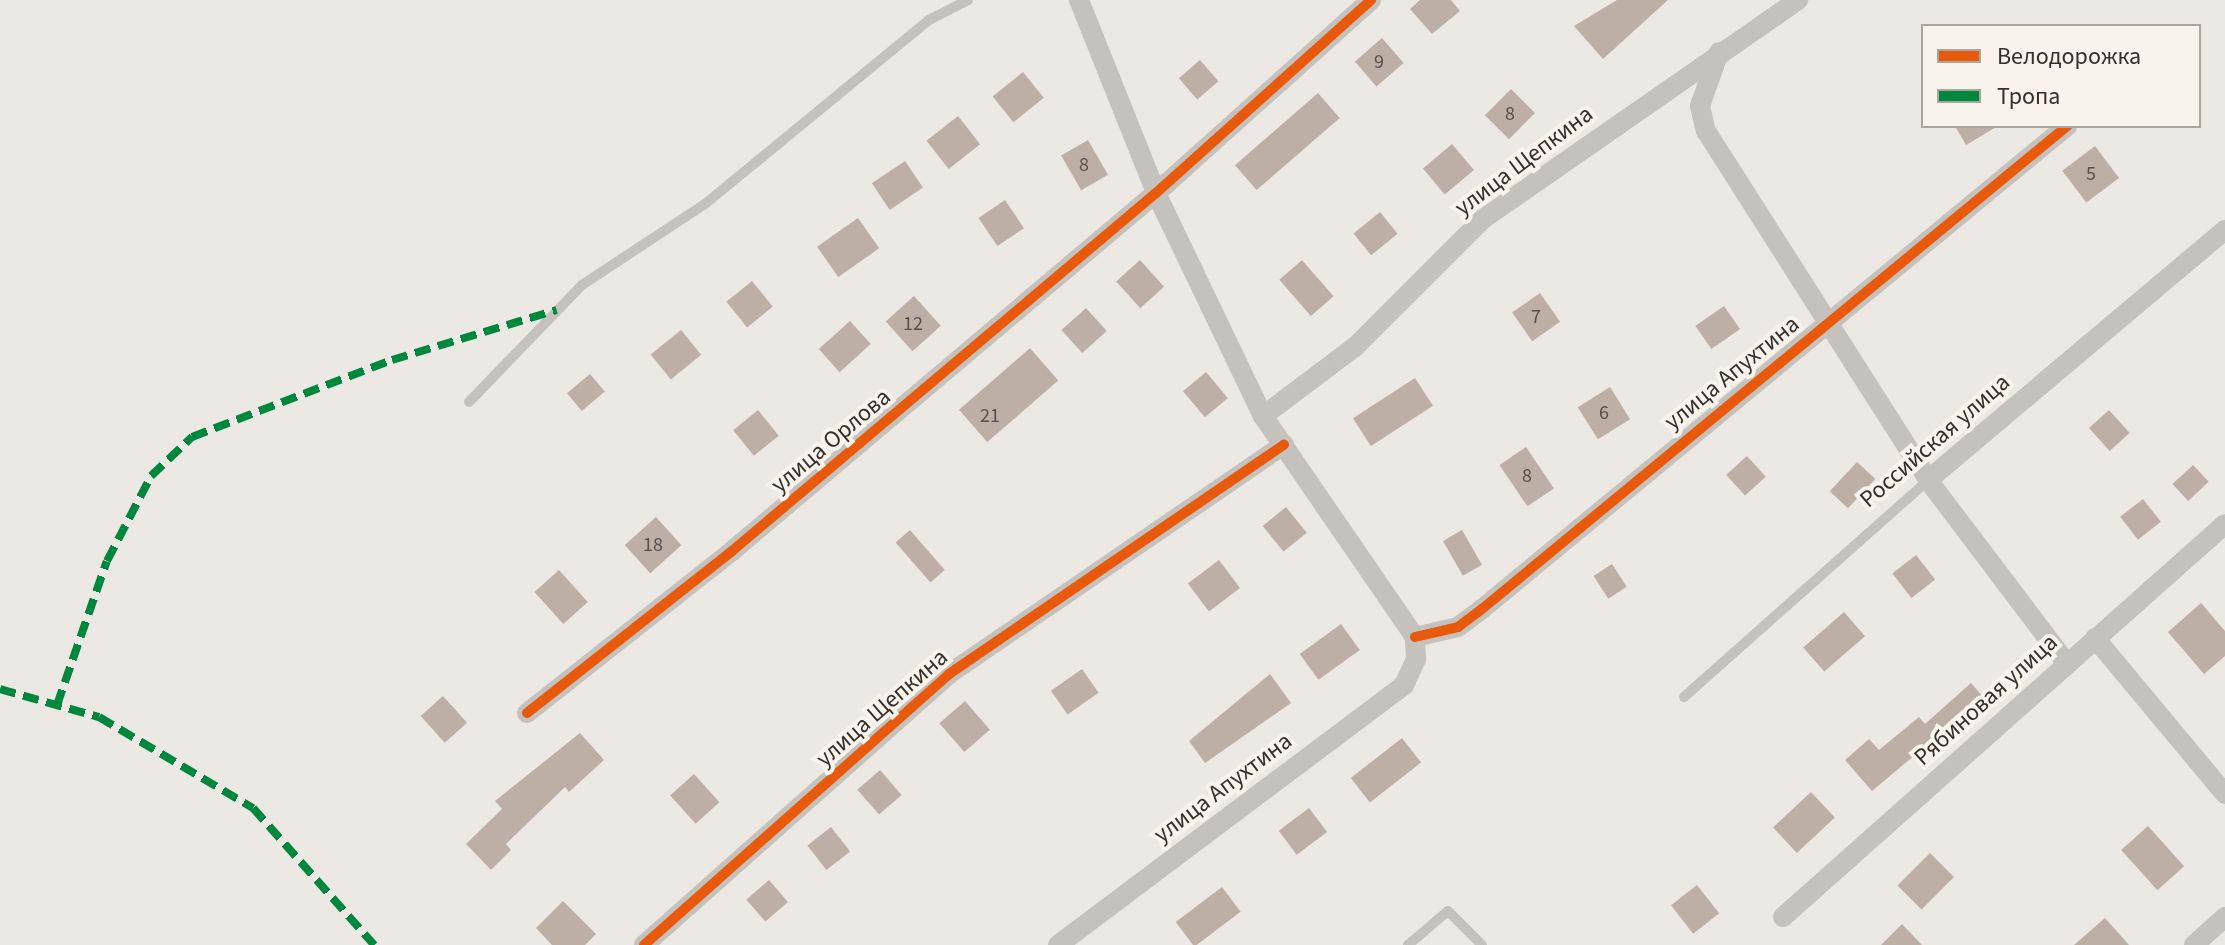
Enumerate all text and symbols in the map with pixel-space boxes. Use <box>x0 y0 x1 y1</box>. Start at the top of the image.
legend <box>1921 24 2201 128</box>
text: Велодорожка <box>1997 39 2141 74</box>
house number: 9 <box>1374 50 1384 74</box>
text: Тропа <box>1997 79 2060 114</box>
street label: улица Щепкина <box>1449 100 1599 222</box>
house number: 8 <box>1505 102 1515 126</box>
house number: 8 <box>1079 153 1089 177</box>
house number: 5 <box>2086 162 2096 186</box>
house number: 7 <box>1531 305 1541 329</box>
street label: улица Апухтина <box>1659 310 1805 436</box>
house number: 12 <box>903 312 923 336</box>
street label: Российская улица <box>1854 368 2016 514</box>
street label: улица Орлова <box>765 383 897 499</box>
house number: 6 <box>1599 401 1609 425</box>
house number: 21 <box>980 404 1000 428</box>
house number: 8 <box>1522 464 1532 488</box>
house number: 18 <box>643 533 663 557</box>
street label: Рябиновая улица <box>1908 628 2064 772</box>
street label: улица Щепкина <box>810 643 954 773</box>
street label: улица Апухтина <box>1148 727 1298 849</box>

